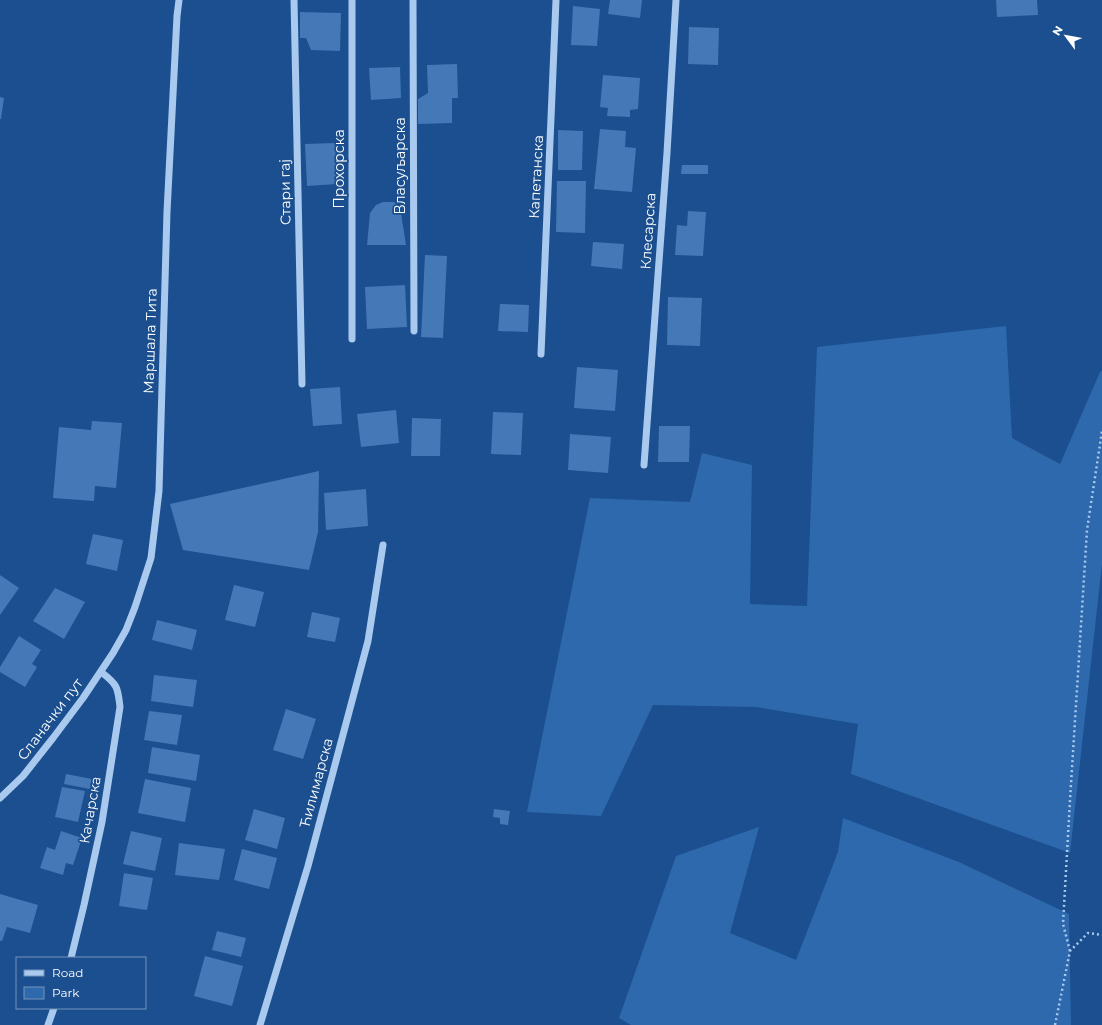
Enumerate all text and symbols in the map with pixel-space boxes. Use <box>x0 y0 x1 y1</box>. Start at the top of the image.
north arrow <box>1046 16 1086 56</box>
text: N <box>1049 23 1066 38</box>
street label: Власуљарска <box>391 117 409 215</box>
street label: Прохорска <box>330 129 348 209</box>
street label: Капетанска <box>525 135 547 219</box>
street label: Стари гај <box>275 159 295 225</box>
street label: Клесарска <box>636 192 660 270</box>
street label: Маршала Тита <box>139 288 161 394</box>
street label: Сланачки пут <box>13 674 87 764</box>
street label: Ћилимарска <box>295 736 337 830</box>
street label: Качарска <box>75 775 105 845</box>
legend <box>16 957 146 1009</box>
text: Road <box>52 965 83 980</box>
text: Park <box>52 985 80 1000</box>

